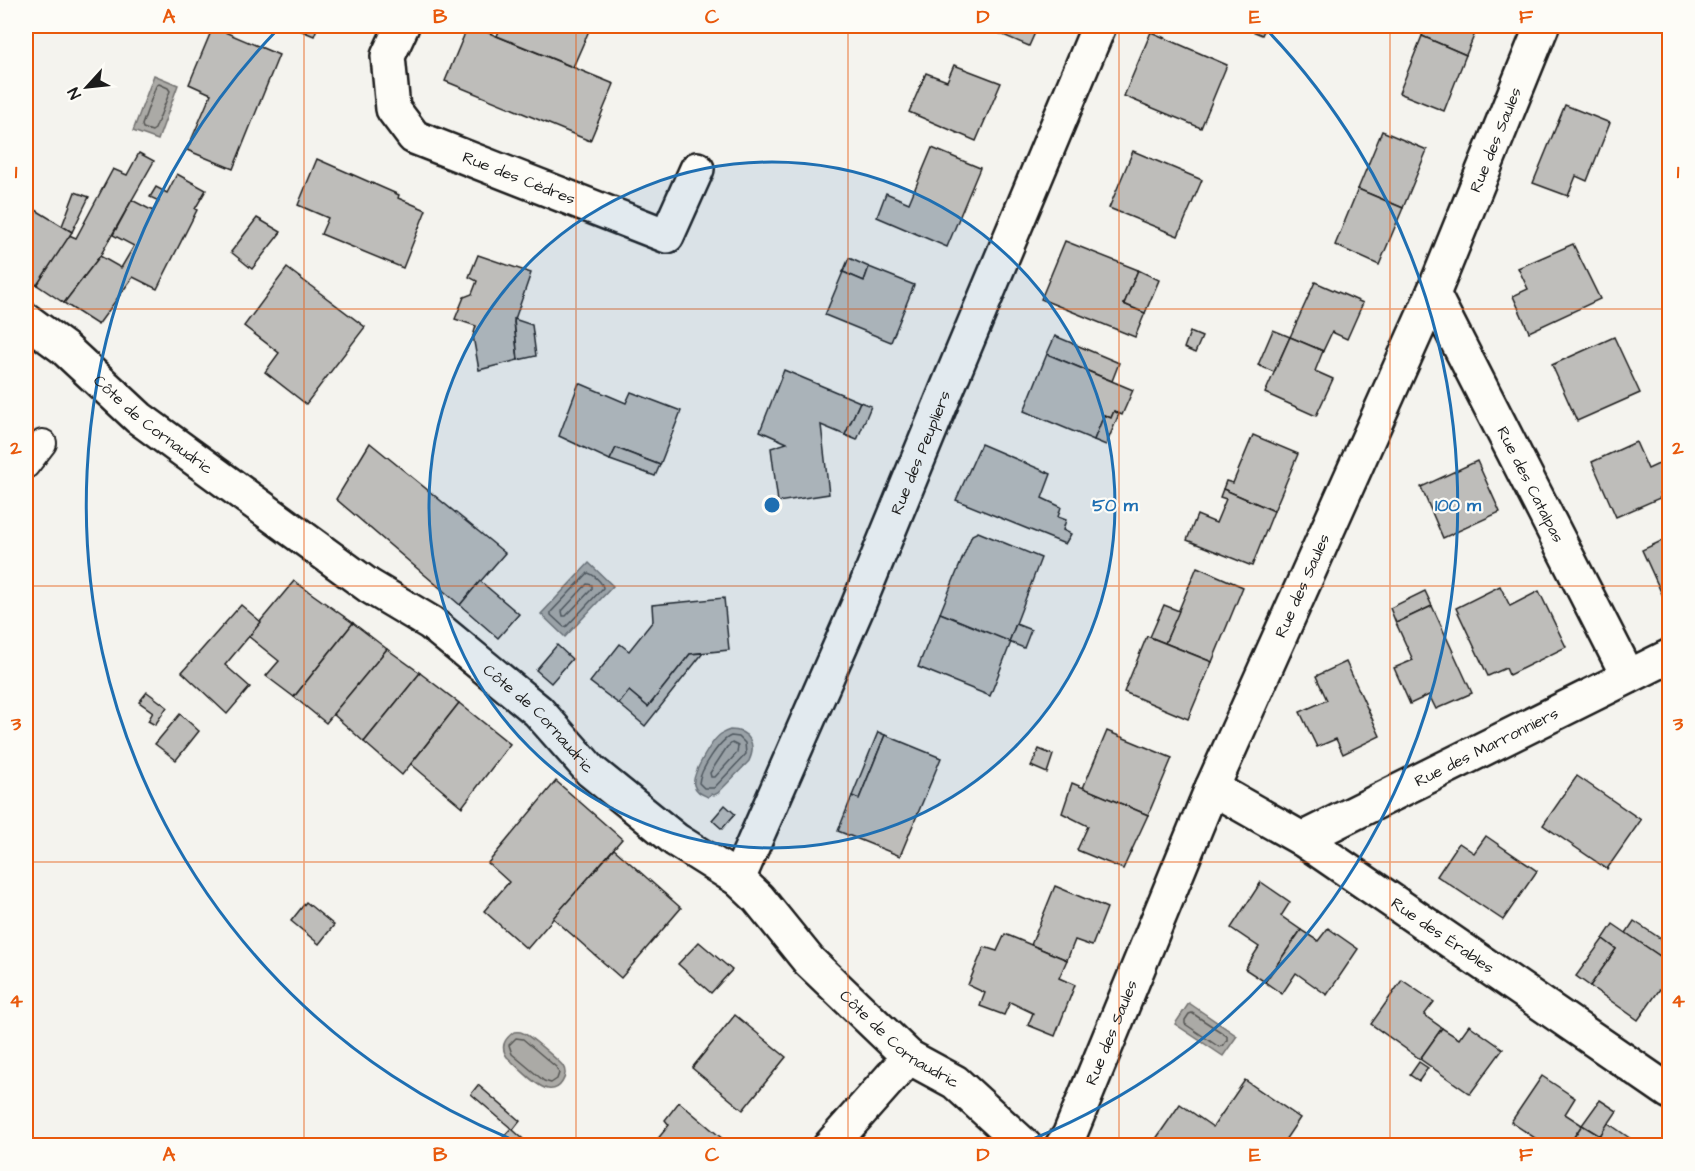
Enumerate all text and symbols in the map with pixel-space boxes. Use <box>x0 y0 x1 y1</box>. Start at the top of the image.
text: A <box>163 3 176 31</box>
text: B <box>433 3 448 31</box>
text: C <box>705 3 720 31</box>
text: D <box>977 3 990 31</box>
text: E <box>1249 3 1261 31</box>
text: F <box>1519 3 1534 31</box>
north arrow <box>57 57 117 117</box>
text: N <box>62 84 87 103</box>
street label: Rue des Saules <box>1464 84 1527 196</box>
street label: Rue des Cèdres <box>459 146 579 210</box>
text: 1 <box>15 158 18 186</box>
text: 1 <box>1677 158 1680 186</box>
street label: Côte de Cornaudric <box>88 370 218 480</box>
street label: Rue des Peupliers <box>886 387 956 518</box>
street label: Rue des Catalpas <box>1492 423 1569 546</box>
text: 2 <box>9 434 22 462</box>
text: 2 <box>1671 434 1684 462</box>
text: 50 m <box>1092 493 1139 518</box>
text: 100 m <box>1435 493 1482 518</box>
centre of rings <box>762 495 782 515</box>
street label: Rue des Saules <box>1270 530 1335 641</box>
street label: Côte de Cornaudric <box>478 659 599 778</box>
street label: Rue des Marronniers <box>1411 702 1562 792</box>
text: 3 <box>10 710 22 738</box>
text: 3 <box>1672 710 1684 738</box>
street label: Rue des Érables <box>1387 892 1498 979</box>
street label: Rue des Saules <box>1080 977 1143 1088</box>
street label: Côte de Cornaudric <box>835 985 963 1093</box>
text: 4 <box>9 987 23 1015</box>
text: 4 <box>1671 987 1685 1015</box>
text: A <box>163 1141 176 1169</box>
text: B <box>433 1141 448 1169</box>
text: C <box>705 1141 720 1169</box>
text: D <box>977 1141 990 1169</box>
text: E <box>1249 1141 1261 1169</box>
text: F <box>1519 1141 1534 1169</box>

